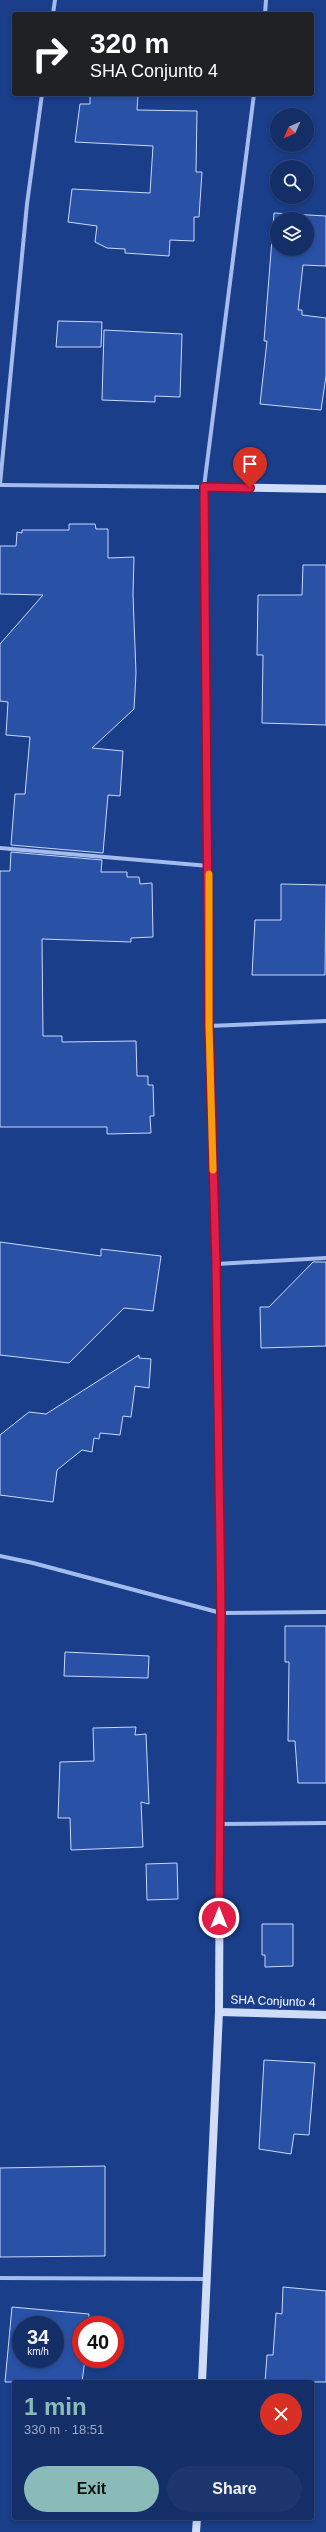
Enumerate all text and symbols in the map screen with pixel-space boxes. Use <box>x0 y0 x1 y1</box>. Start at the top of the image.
icon: right <box>24 28 76 80</box>
text: 320 m <box>90 28 169 59</box>
text: SHA Conjunto 4 <box>90 61 218 81</box>
north arrow <box>270 108 314 152</box>
map controls <box>270 108 314 256</box>
button: search <box>270 160 314 204</box>
button: layers <box>270 212 314 256</box>
pin <box>233 447 267 488</box>
icon: arrive <box>239 453 261 475</box>
position arrow <box>198 1897 240 1939</box>
street label: SHA Conjunto 4 <box>230 1993 316 2009</box>
speed limit sign: 40 <box>72 2316 124 2368</box>
text: 34 <box>27 2326 49 2348</box>
text: km/h <box>27 2346 49 2357</box>
text: 1 min <box>24 2393 87 2420</box>
button: close <box>260 2393 302 2435</box>
text: 330 m · 18:51 <box>24 2422 104 2437</box>
button: Exit <box>24 2466 159 2512</box>
button: Share <box>167 2466 302 2512</box>

